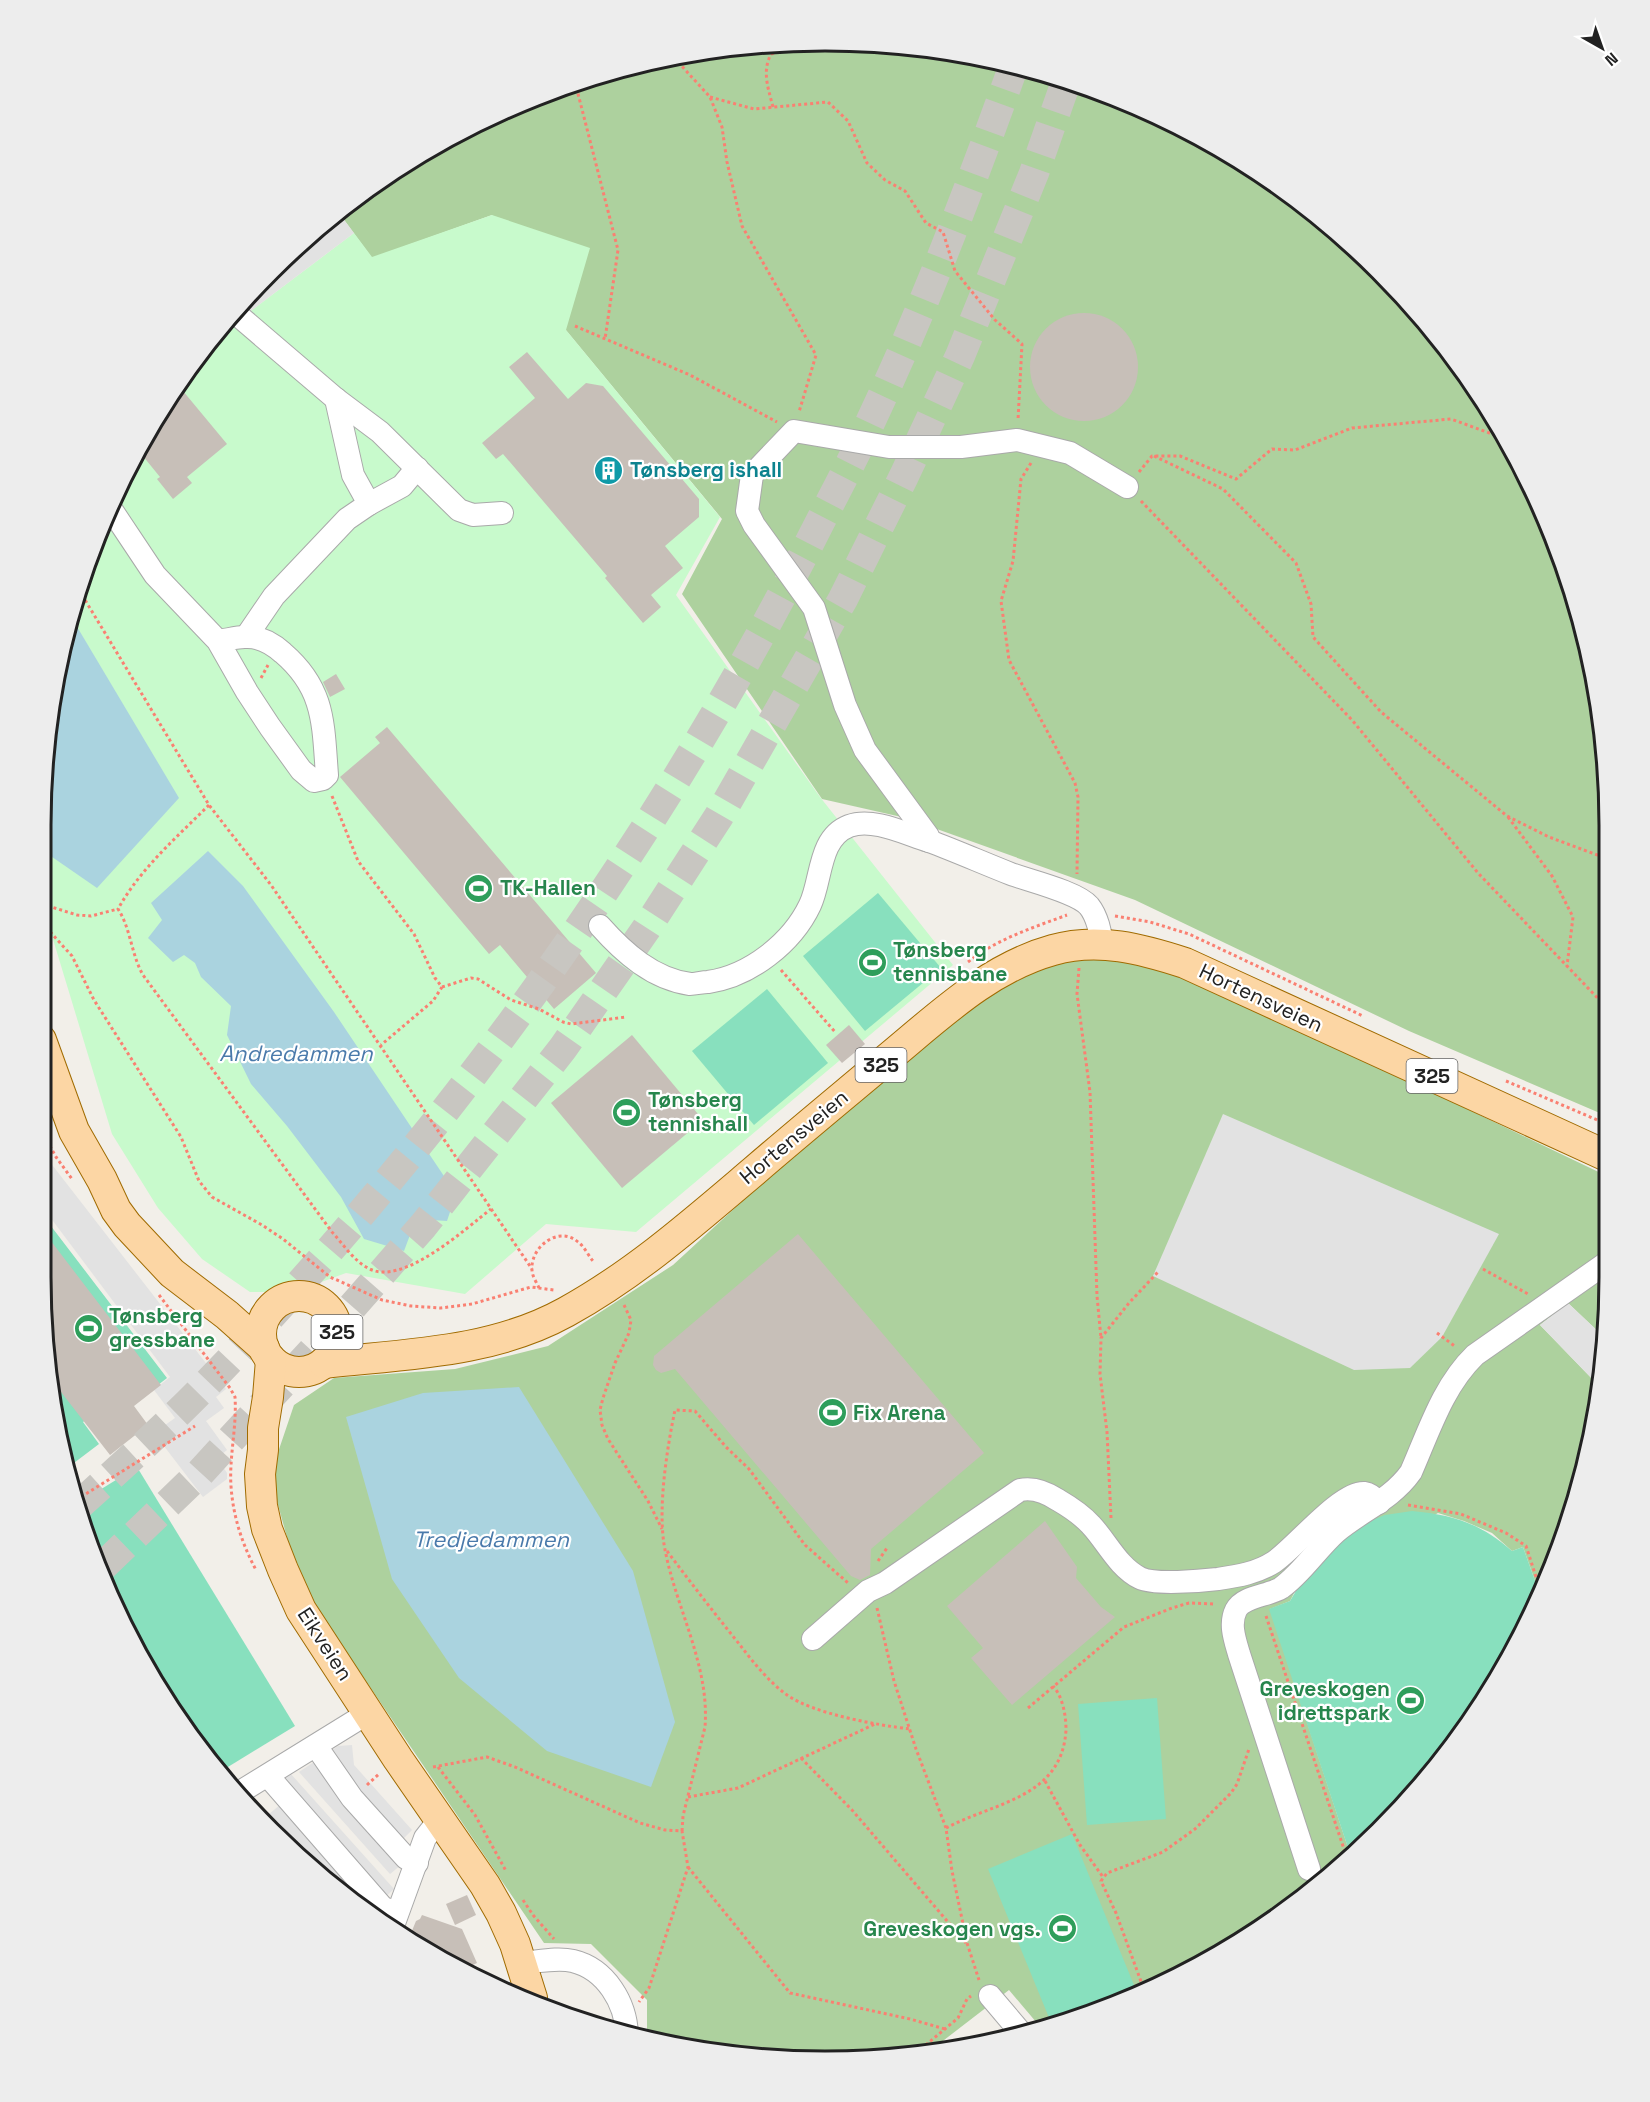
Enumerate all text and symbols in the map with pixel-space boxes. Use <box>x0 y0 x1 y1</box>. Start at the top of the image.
north arrow <box>1572 18 1632 78</box>
text: N <box>1600 48 1622 71</box>
building icon: Tønsberg ishall <box>593 454 625 486</box>
place label: Tønsberg ishall <box>630 456 782 483</box>
sports icon: TK-Hallen <box>463 872 495 904</box>
place label: TK-Hallen <box>500 874 596 901</box>
place label: Tønsberg tennisbane <box>893 936 1007 987</box>
sports icon: Tønsberg tennisbane <box>856 946 888 978</box>
street label: Hortensveien <box>1195 957 1328 1038</box>
water label: Andredammen <box>219 1039 373 1067</box>
road number: 325 <box>856 1048 906 1082</box>
road number: 325 <box>1406 1059 1458 1093</box>
street label: Hortensveien <box>734 1083 854 1190</box>
place label: Tønsberg tennishall <box>648 1086 748 1137</box>
sports icon: Tønsberg tennishall <box>611 1096 643 1128</box>
place label: Tønsberg gressbane <box>109 1302 215 1353</box>
sports icon: Tønsberg gressbane <box>72 1312 104 1344</box>
road number: 325 <box>312 1315 362 1349</box>
sports icon: Fix Arena <box>816 1397 848 1429</box>
place label: Fix Arena <box>853 1399 946 1426</box>
water label: Tredjedammen <box>413 1525 569 1553</box>
street label: Eikveien <box>292 1602 359 1685</box>
place label: Greveskogen idrettspark <box>1259 1675 1390 1726</box>
sports icon: Greveskogen idrettspark <box>1395 1685 1427 1717</box>
sports icon: Greveskogen vgs. <box>1046 1913 1078 1945</box>
place label: Greveskogen vgs. <box>863 1915 1041 1942</box>

